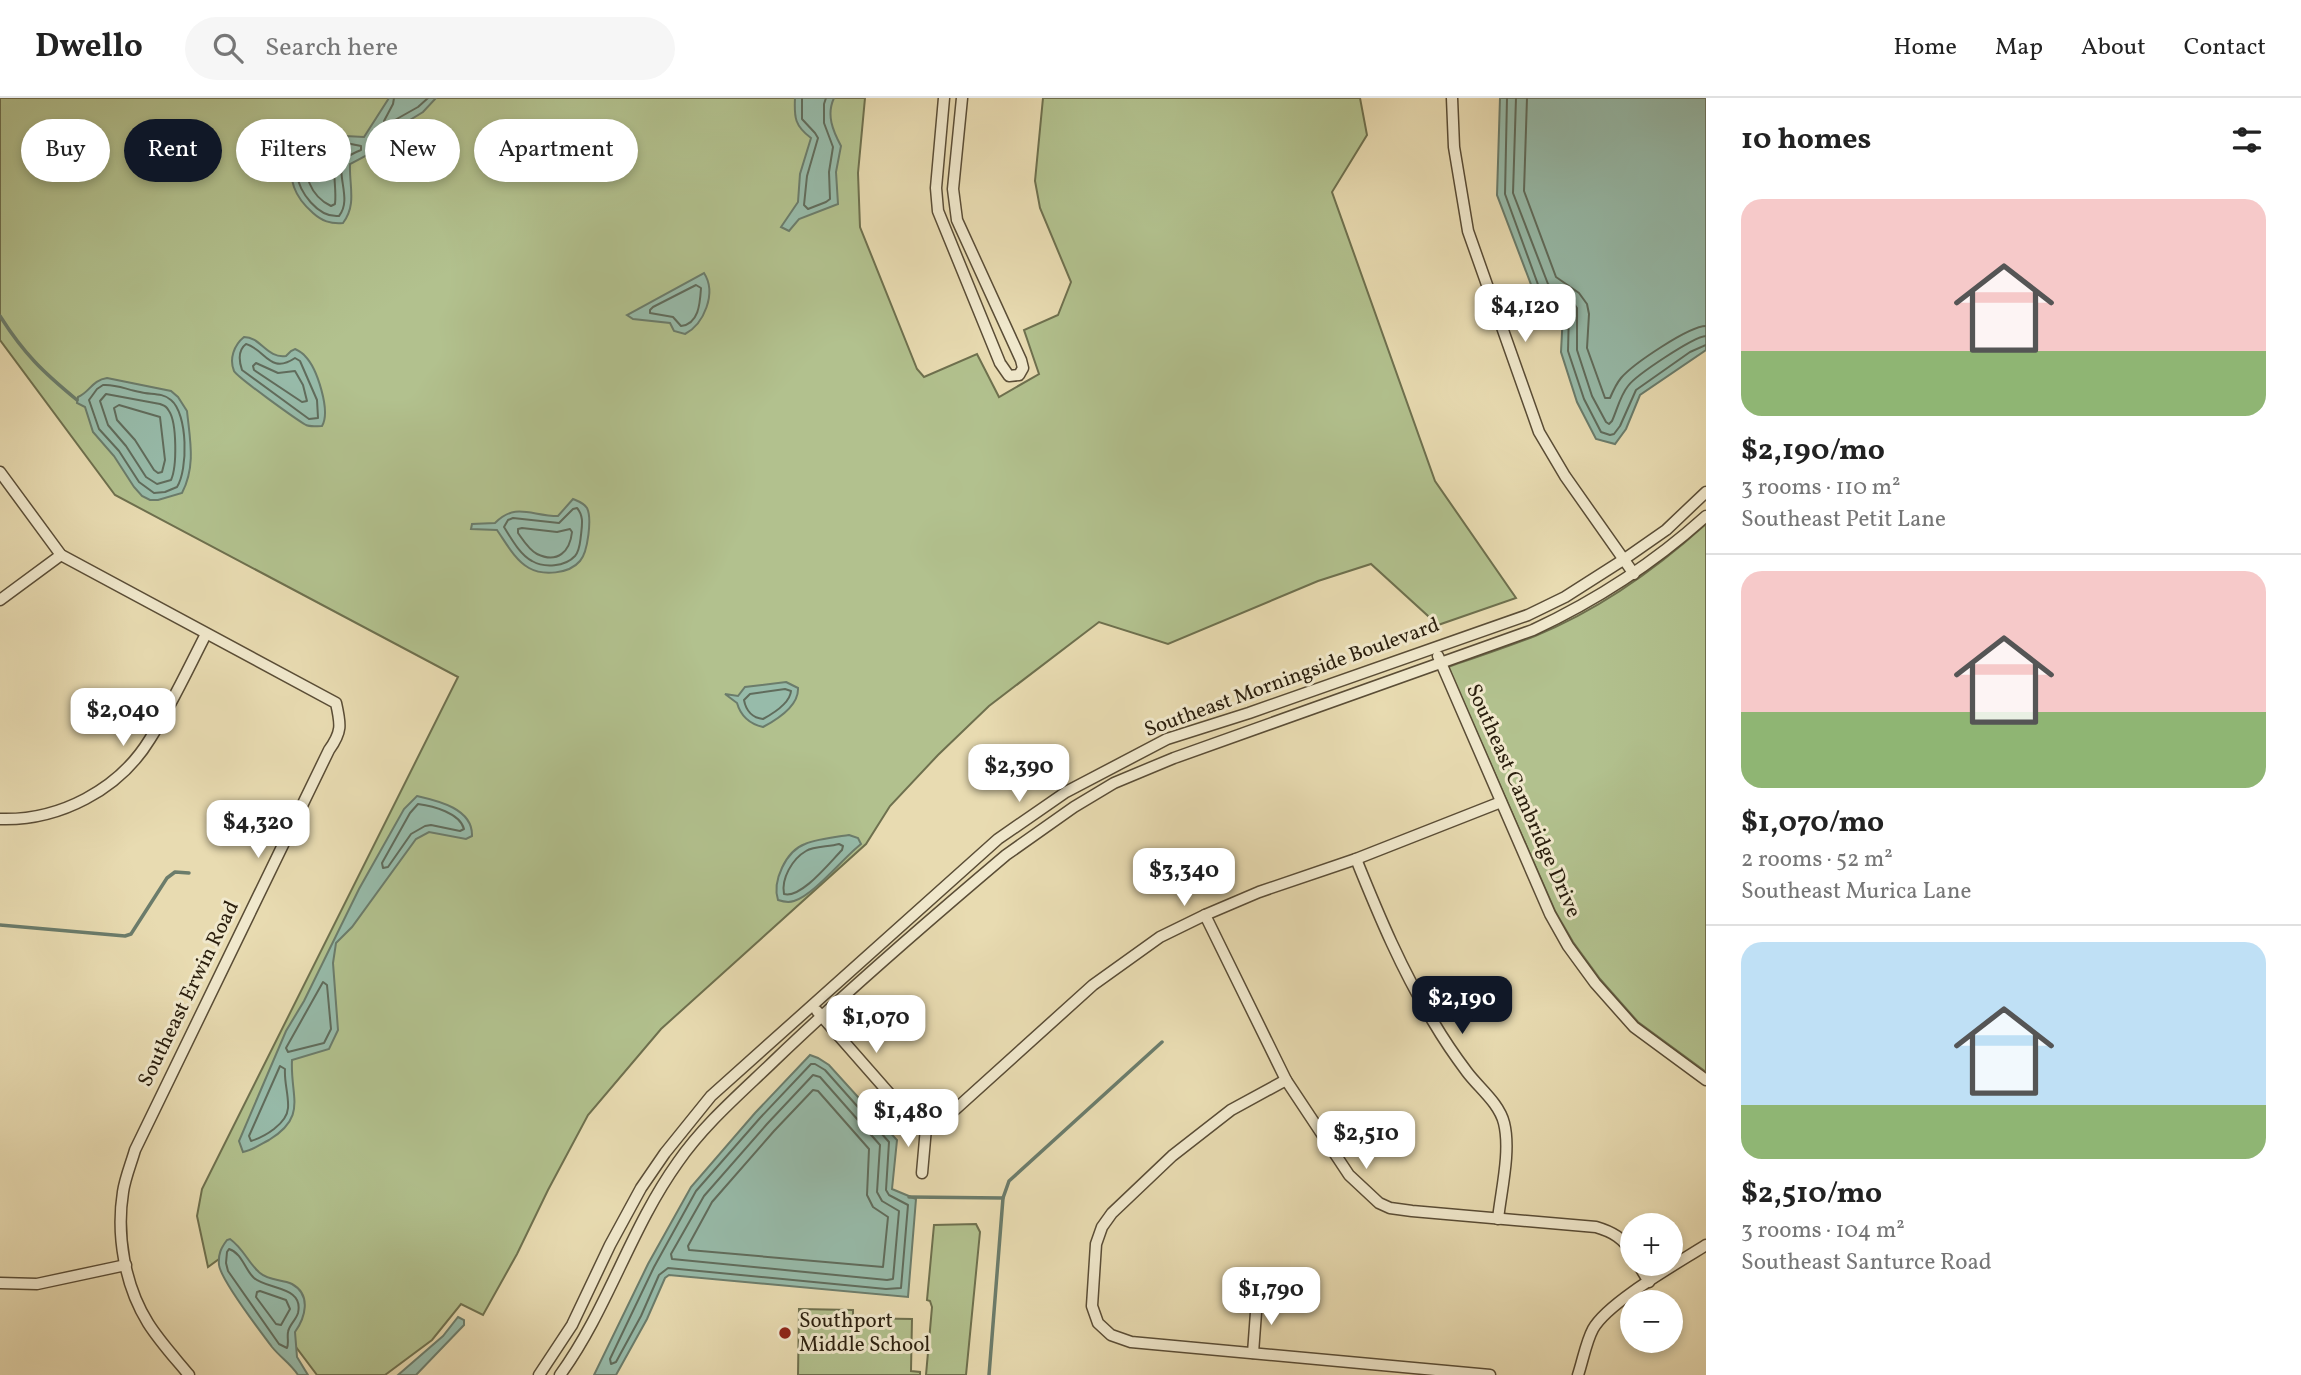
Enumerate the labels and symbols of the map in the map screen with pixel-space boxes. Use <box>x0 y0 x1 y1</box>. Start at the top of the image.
pin: $4,120 <box>1468 285 1582 344</box>
street label: Southeast Morningside Boulevard <box>1140 611 1444 745</box>
street label: Southeast Cambridge Drive <box>1458 680 1588 922</box>
pin: $2,040 <box>66 688 180 748</box>
pin: $2,390 <box>962 744 1076 804</box>
pin: $4,320 <box>201 800 315 860</box>
pin: $3,340 <box>1127 848 1241 908</box>
street label: Southeast Erwin Road <box>131 896 247 1092</box>
pin: $2,190 <box>1405 976 1519 1036</box>
pin: $1,070 <box>819 996 933 1055</box>
pin: $1,480 <box>851 1090 965 1149</box>
pin: $2,510 <box>1309 1112 1423 1171</box>
pin: $1,790 <box>1214 1268 1328 1327</box>
place label: Southport Middle School <box>799 1307 930 1360</box>
marker: Southport Middle School <box>777 1325 793 1341</box>

